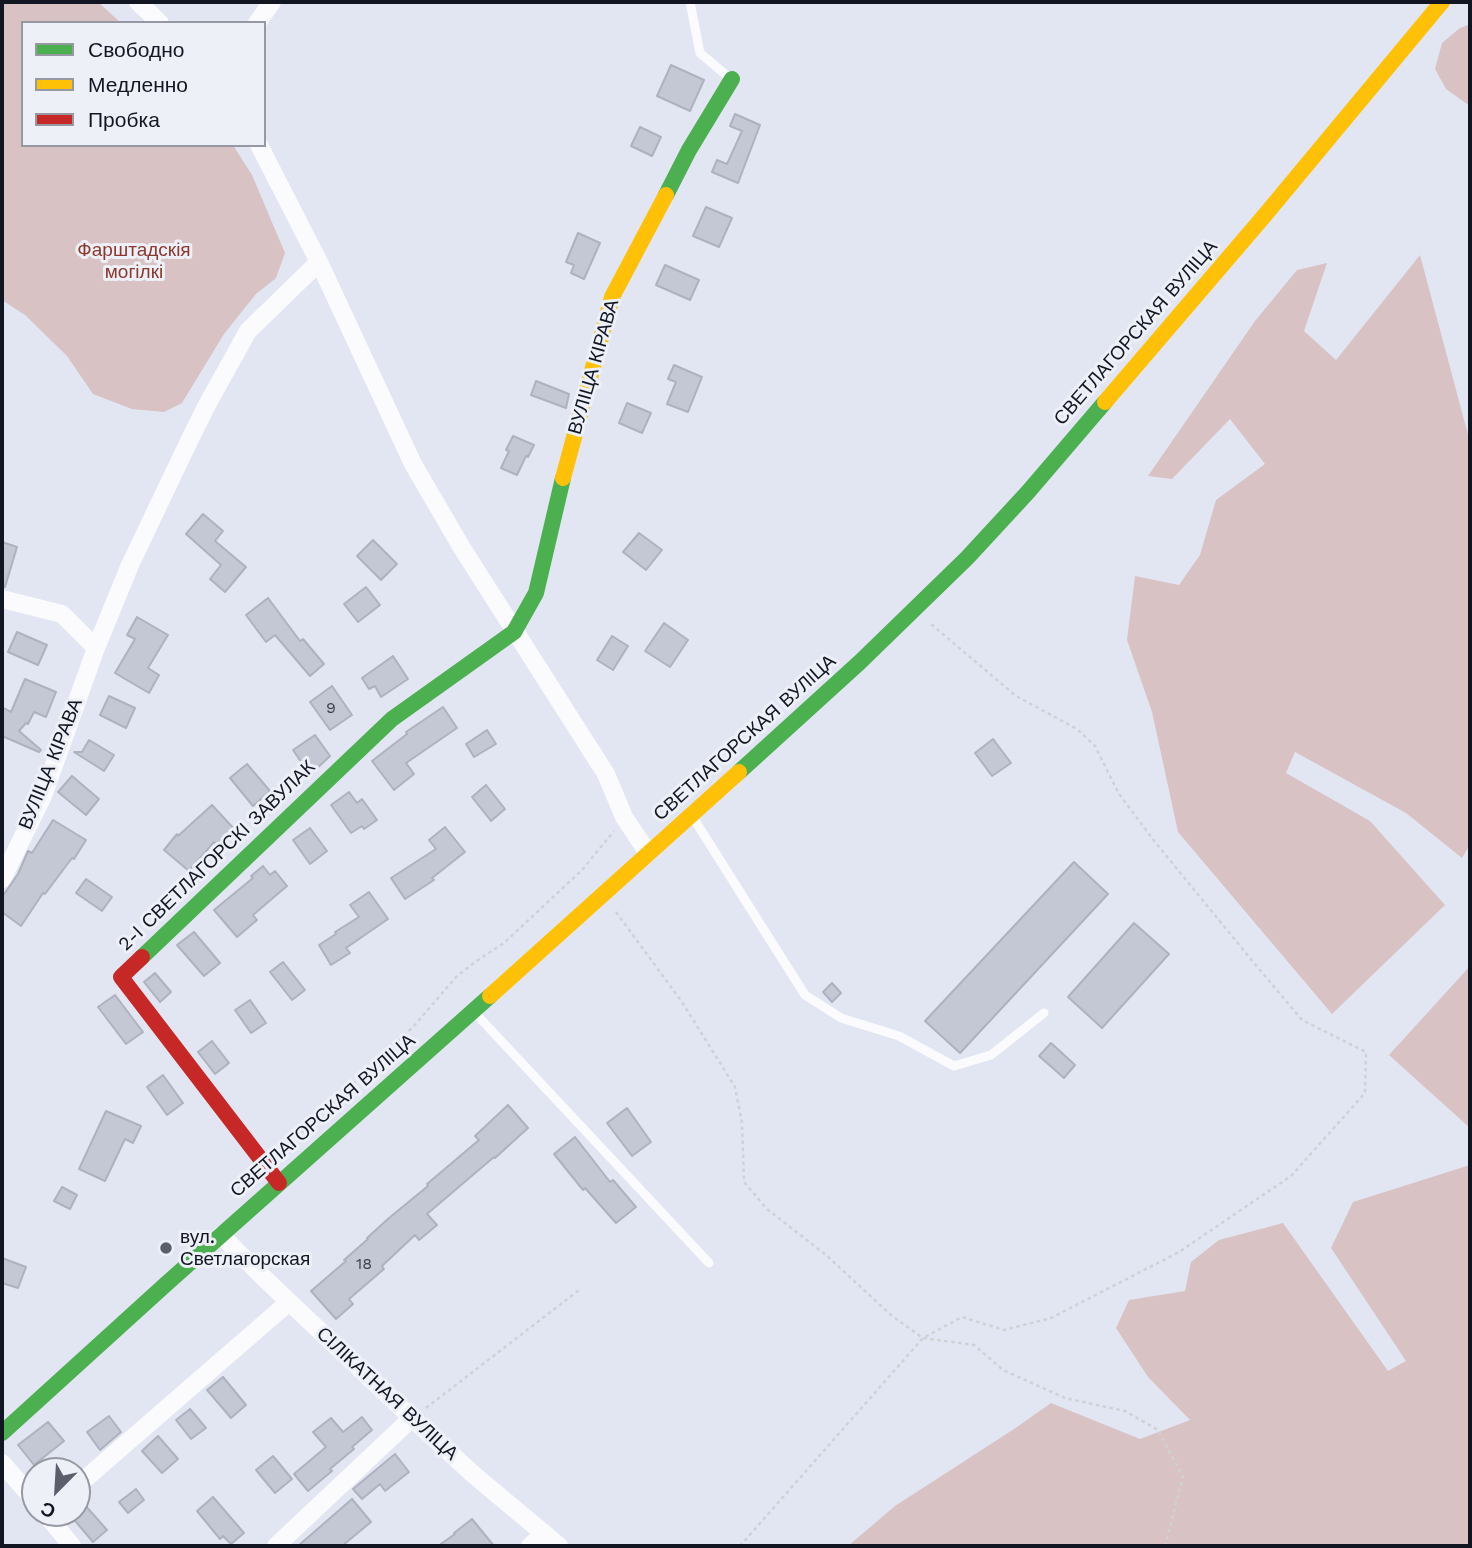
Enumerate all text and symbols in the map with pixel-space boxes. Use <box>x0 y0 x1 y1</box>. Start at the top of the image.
legend <box>21 21 266 147</box>
text: Свободно <box>88 37 185 62</box>
text: Медленно <box>88 72 188 97</box>
text: Пробка <box>88 107 160 132</box>
street label: СВЕТЛАГОРСКАЯ ВУЛІЦА <box>1049 236 1223 430</box>
park label: Фарштадскія могілкі <box>77 239 191 283</box>
street label: ВУЛІЦА КІРАВА <box>564 297 624 437</box>
street label: СВЕТЛАГОРСКАЯ ВУЛІЦА <box>649 650 841 826</box>
street label: ВУЛІЦА КІРАВА <box>14 695 88 833</box>
house number: 9 <box>326 698 336 718</box>
street label: 2-І СВЕТЛАГОРСКІ ЗАВУЛАК <box>114 756 320 956</box>
street label: СВЕТЛАГОРСКАЯ ВУЛІЦА <box>226 1029 420 1203</box>
place label: вул. Светлагорская <box>180 1226 310 1270</box>
marker: вул. Светлагорская <box>158 1240 174 1256</box>
house number: 18 <box>356 1254 372 1274</box>
street label: СІЛІКАТНАЯ ВУЛІЦА <box>312 1323 462 1465</box>
north arrow <box>21 1457 91 1527</box>
text: С <box>37 1497 59 1523</box>

